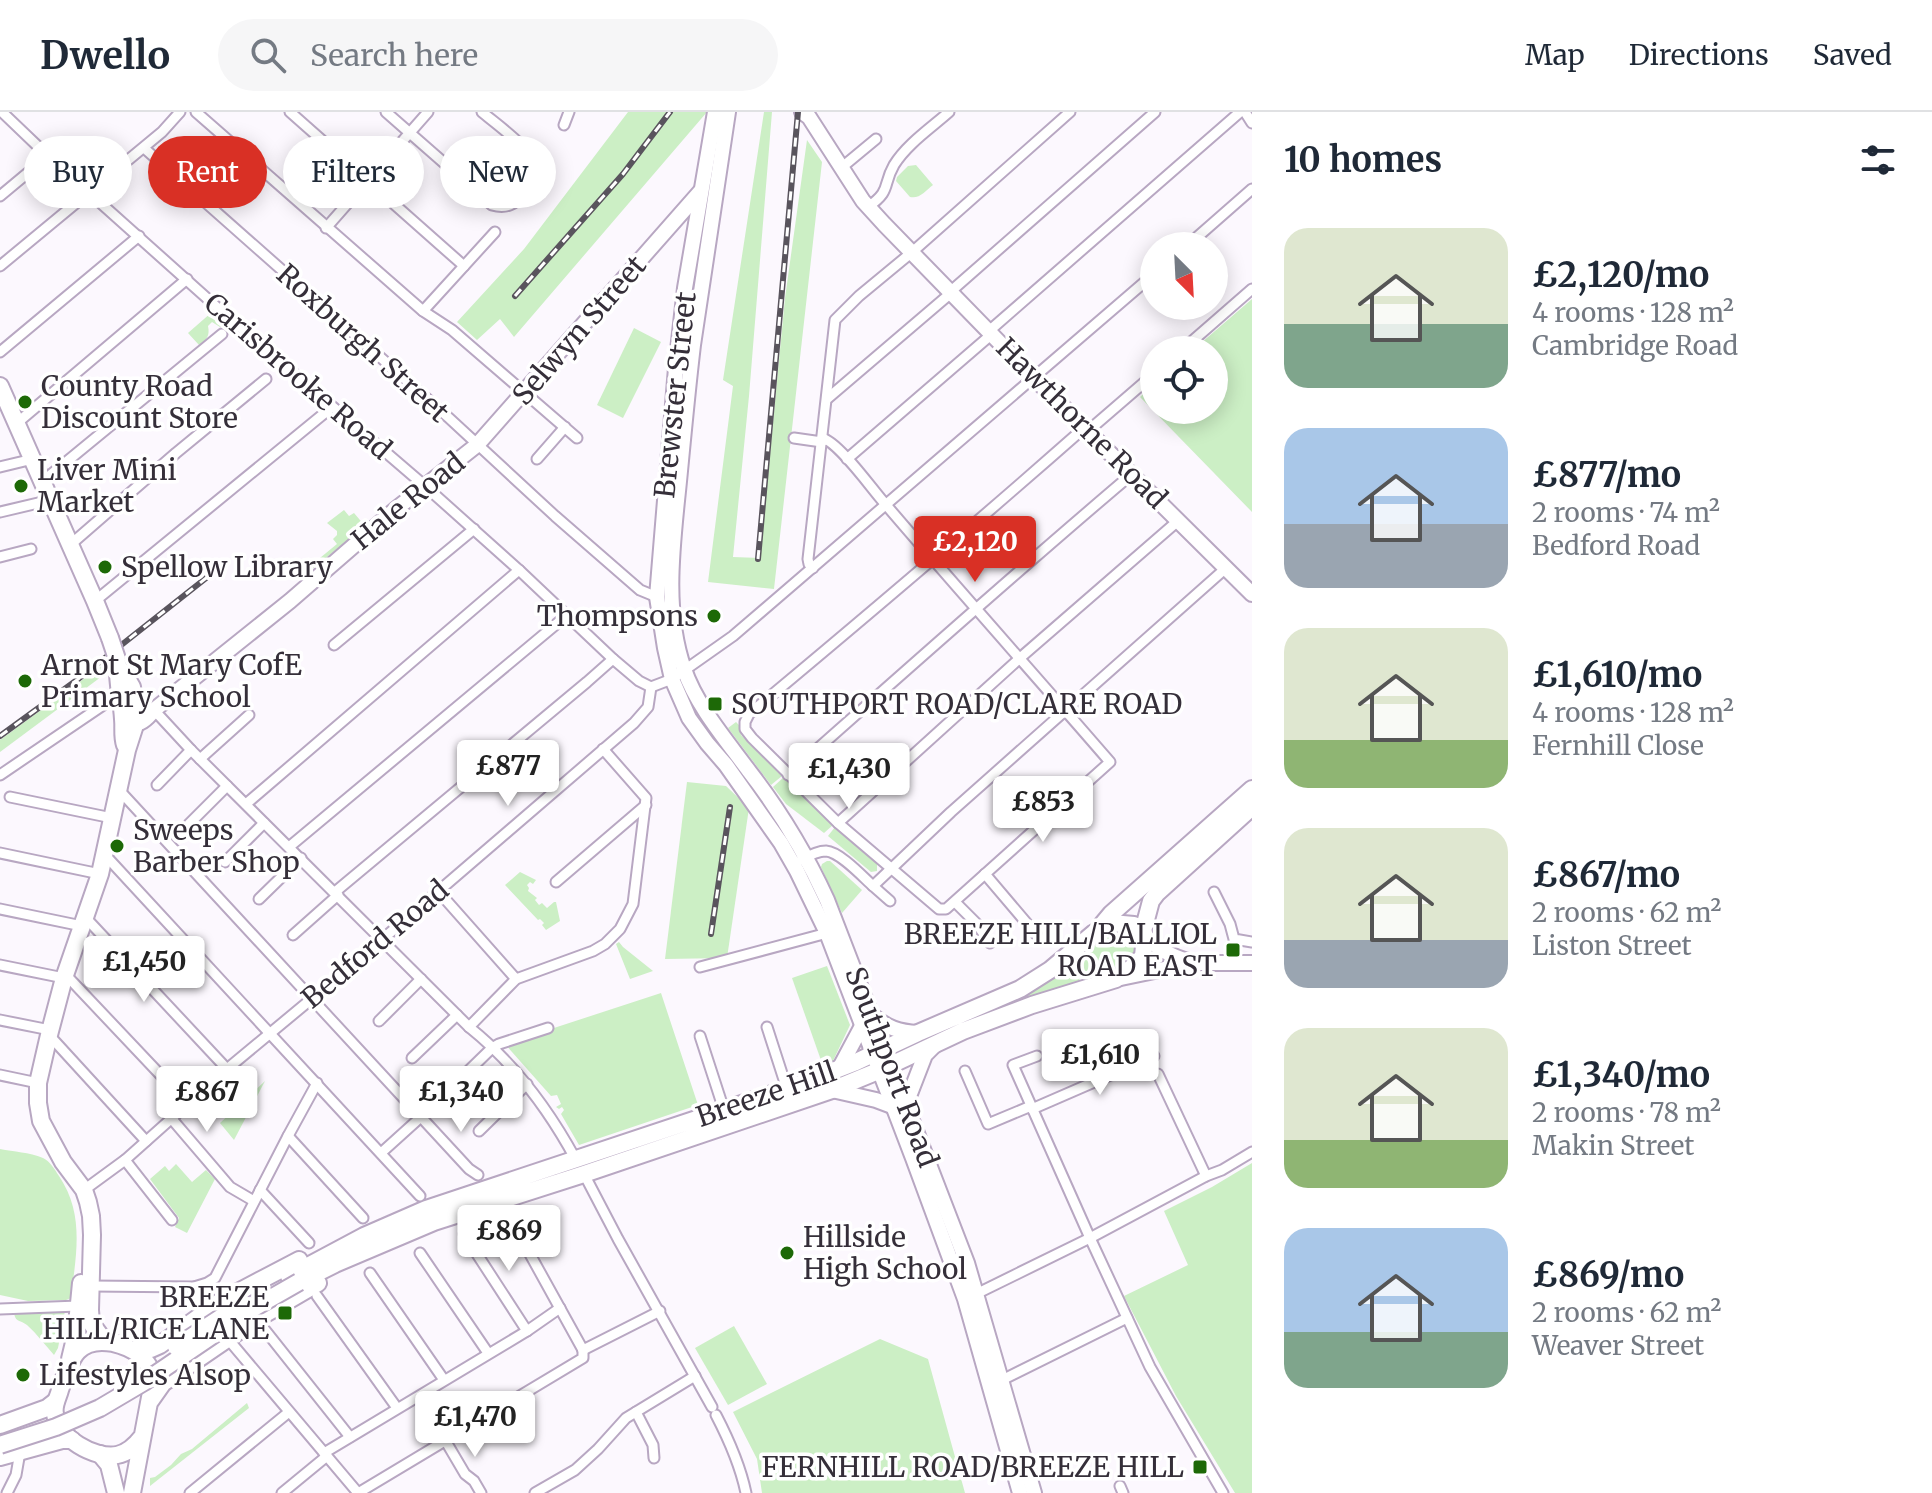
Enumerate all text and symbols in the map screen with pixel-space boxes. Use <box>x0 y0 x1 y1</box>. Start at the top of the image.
search box <box>218 19 778 91</box>
text: Dwello <box>40 32 170 79</box>
icon: search <box>246 33 290 77</box>
text: Search here <box>310 36 478 74</box>
text: Map <box>1525 37 1585 73</box>
text: Directions <box>1629 37 1769 73</box>
text: Saved <box>1813 37 1892 73</box>
chip: Buy <box>24 136 132 208</box>
chip: Rent <box>148 136 267 208</box>
chip: Filters <box>283 136 424 208</box>
chip: New <box>440 136 556 208</box>
icon: filters <box>1856 138 1900 182</box>
text: 10 homes <box>1284 139 1442 181</box>
north arrow <box>1140 232 1228 320</box>
map controls <box>1140 232 1228 424</box>
street label: Selwyn Street <box>504 248 654 412</box>
text: £2,120/mo <box>1532 254 1709 296</box>
street label: Roxburgh Street <box>269 256 457 430</box>
icon: home <box>1348 260 1444 356</box>
street label: Carisbrooke Road <box>197 285 399 467</box>
street label: Brewster Street <box>646 290 704 500</box>
text: 4 rooms · 128 m² <box>1532 296 1734 329</box>
text: Cambridge Road <box>1532 329 1738 362</box>
street label: Hawthorne Road <box>989 330 1175 516</box>
button: locate <box>1140 336 1228 424</box>
place label: County Road Discount Store <box>41 368 238 436</box>
marker: County Road Discount Store <box>16 393 34 411</box>
street label: Hale Road <box>344 444 472 558</box>
place label: Liver Mini Market <box>37 452 177 520</box>
text: £877/mo <box>1532 454 1681 496</box>
icon: home <box>1348 460 1444 556</box>
marker: Liver Mini Market <box>12 477 30 495</box>
text: 2 rooms · 74 m² <box>1532 496 1720 529</box>
pin: £2,120 <box>910 516 1040 584</box>
text: £2,120 <box>932 525 1018 558</box>
text: Bedford Road <box>1532 529 1700 562</box>
place label: Spellow Library <box>121 549 334 585</box>
marker: Spellow Library <box>96 558 114 576</box>
place label: Thompsons <box>537 598 698 634</box>
marker: Thompsons <box>705 607 723 625</box>
place label: Arnot St Mary CofE Primary School <box>40 647 302 715</box>
text: £1,610/mo <box>1532 654 1702 696</box>
icon: home <box>1348 660 1444 756</box>
marker: Arnot St Mary CofE Primary School <box>16 672 34 690</box>
place label: SOUTHPORT ROAD/CLARE ROAD <box>731 686 1182 722</box>
marker: SOUTHPORT ROAD/CLARE ROAD <box>706 695 724 713</box>
text: 4 rooms · 128 m² <box>1532 696 1734 729</box>
text: Fernhill Close <box>1532 729 1704 762</box>
pin: £877 <box>461 740 555 808</box>
pin: £1,430 <box>784 743 914 811</box>
text: £877 <box>475 749 541 782</box>
text: £1,430 <box>807 752 891 785</box>
pin: £853 <box>996 776 1090 844</box>
text: £853 <box>1011 785 1075 818</box>
place label: Sweeps Barber Shop <box>133 812 300 880</box>
marker: Sweeps Barber Shop <box>108 837 126 855</box>
text: £867/mo <box>1532 854 1680 896</box>
icon: home <box>1348 860 1444 956</box>
street label: Bedford Road <box>294 872 456 1016</box>
text: 2 rooms · 62 m² <box>1532 896 1721 929</box>
place label: BREEZE HILL/BALLIOL ROAD EAST <box>904 916 1217 984</box>
text: Liston Street <box>1532 929 1692 962</box>
pin: £1,450 <box>79 936 209 1004</box>
marker: BREEZE HILL/BALLIOL ROAD EAST <box>1224 941 1242 959</box>
text: £1,450 <box>102 945 186 978</box>
street label: Southport Road <box>837 962 947 1172</box>
pin: £1,610 <box>1035 1029 1165 1097</box>
text: £1,610 <box>1060 1038 1140 1071</box>
street label: Breeze Hill <box>691 1053 841 1135</box>
text: £1,340/mo <box>1532 1054 1710 1096</box>
icon: home <box>1348 1060 1444 1156</box>
pin: £867 <box>160 1066 254 1134</box>
pin: £1,340 <box>396 1066 526 1134</box>
text: £867 <box>174 1075 240 1108</box>
text: £1,340 <box>418 1075 504 1108</box>
text: 2 rooms · 78 m² <box>1532 1096 1721 1129</box>
text: Makin Street <box>1532 1129 1694 1162</box>
pin: £869 <box>462 1205 556 1273</box>
text: £869 <box>475 1214 543 1247</box>
place label: Hillside High School <box>803 1219 967 1287</box>
marker: Hillside High School <box>778 1244 796 1262</box>
text: £869/mo <box>1532 1254 1684 1296</box>
icon: home <box>1348 1260 1444 1356</box>
place label: BREEZE HILL/RICE LANE <box>42 1279 269 1347</box>
text: 2 rooms · 62 m² <box>1532 1296 1721 1329</box>
marker: BREEZE HILL/RICE LANE <box>276 1304 294 1322</box>
text: Weaver Street <box>1532 1329 1704 1362</box>
place label: Lifestyles Alsop <box>39 1357 251 1393</box>
marker: Lifestyles Alsop <box>14 1366 32 1384</box>
pin: £1,470 <box>410 1391 540 1459</box>
text: £1,470 <box>433 1400 517 1433</box>
place label: FERNHILL ROAD/BREEZE HILL <box>762 1449 1184 1485</box>
marker: FERNHILL ROAD/BREEZE HILL <box>1191 1458 1209 1476</box>

